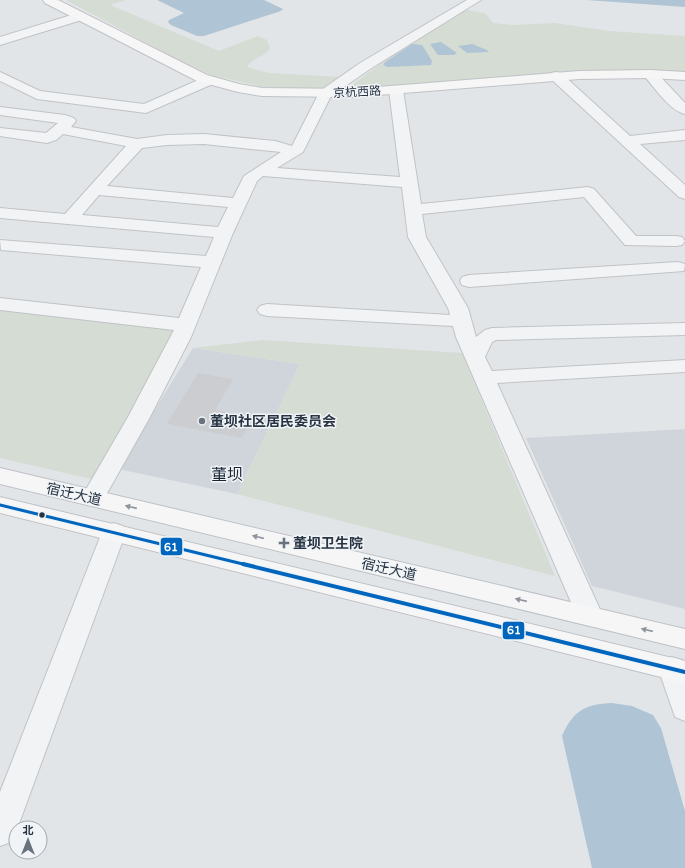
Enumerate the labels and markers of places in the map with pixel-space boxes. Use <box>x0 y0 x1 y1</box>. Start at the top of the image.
place label: 董坝社区居民委员会 <box>210 413 336 430</box>
marker: 董坝社区居民委员会 <box>197 416 207 426</box>
unlabelled marker <box>37 510 47 520</box>
place label: 董坝卫生院 <box>293 535 363 552</box>
marker: 董坝卫生院 <box>278 537 290 549</box>

